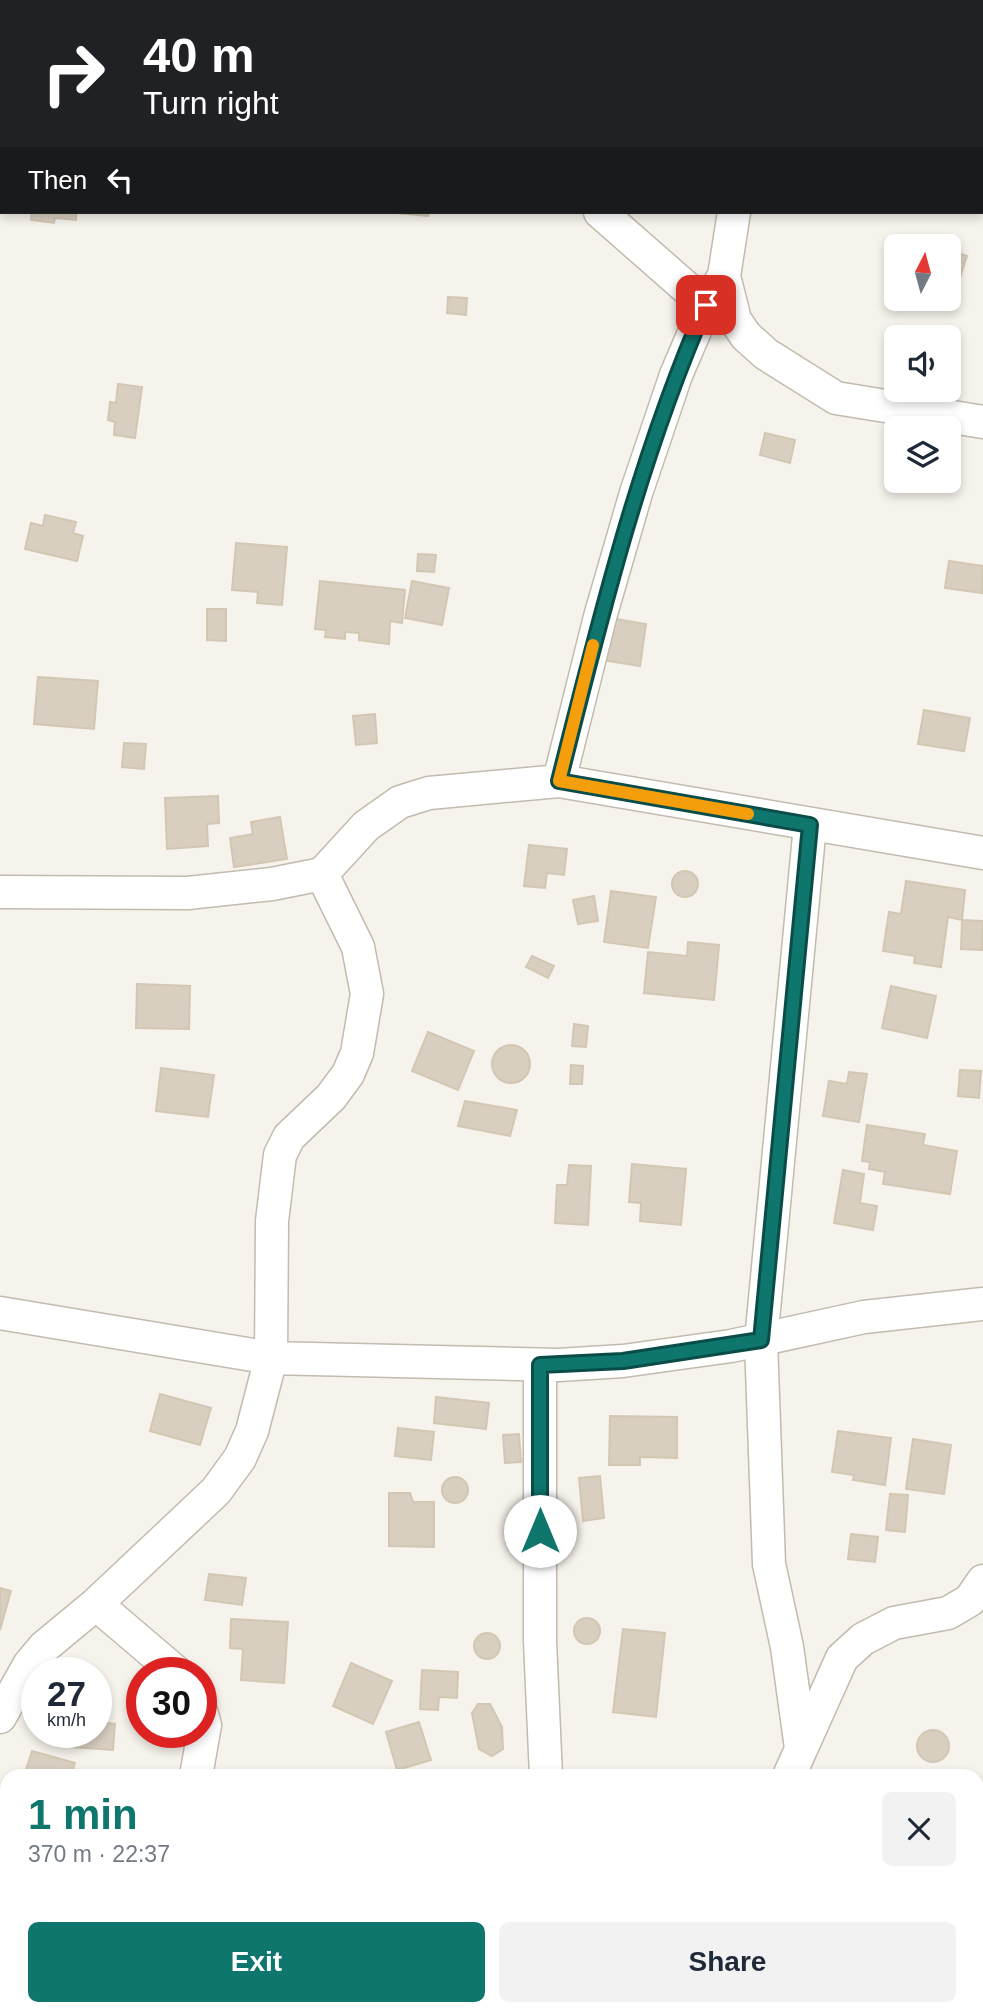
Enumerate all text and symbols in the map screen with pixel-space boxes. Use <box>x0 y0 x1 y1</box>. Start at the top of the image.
icon: right <box>28 28 119 119</box>
text: 40 m <box>143 28 255 82</box>
text: Turn right <box>143 85 279 121</box>
icon: left <box>101 161 139 199</box>
text: Then <box>28 165 87 195</box>
north arrow <box>884 234 961 312</box>
map controls <box>884 234 961 493</box>
pin <box>676 275 736 335</box>
icon: arrive <box>687 286 725 324</box>
button: sound <box>884 325 961 402</box>
button: layers <box>884 416 961 493</box>
position arrow <box>503 1494 577 1568</box>
speed limit sign: 30 <box>126 1657 217 1748</box>
text: 27 <box>47 1674 86 1713</box>
text: km/h <box>47 1710 86 1730</box>
text: 1 min <box>28 1791 138 1838</box>
button: close <box>882 1792 956 1866</box>
text: 370 m · 22:37 <box>28 1841 170 1867</box>
button: Exit <box>28 1922 485 2002</box>
button: Share <box>499 1922 956 2002</box>

